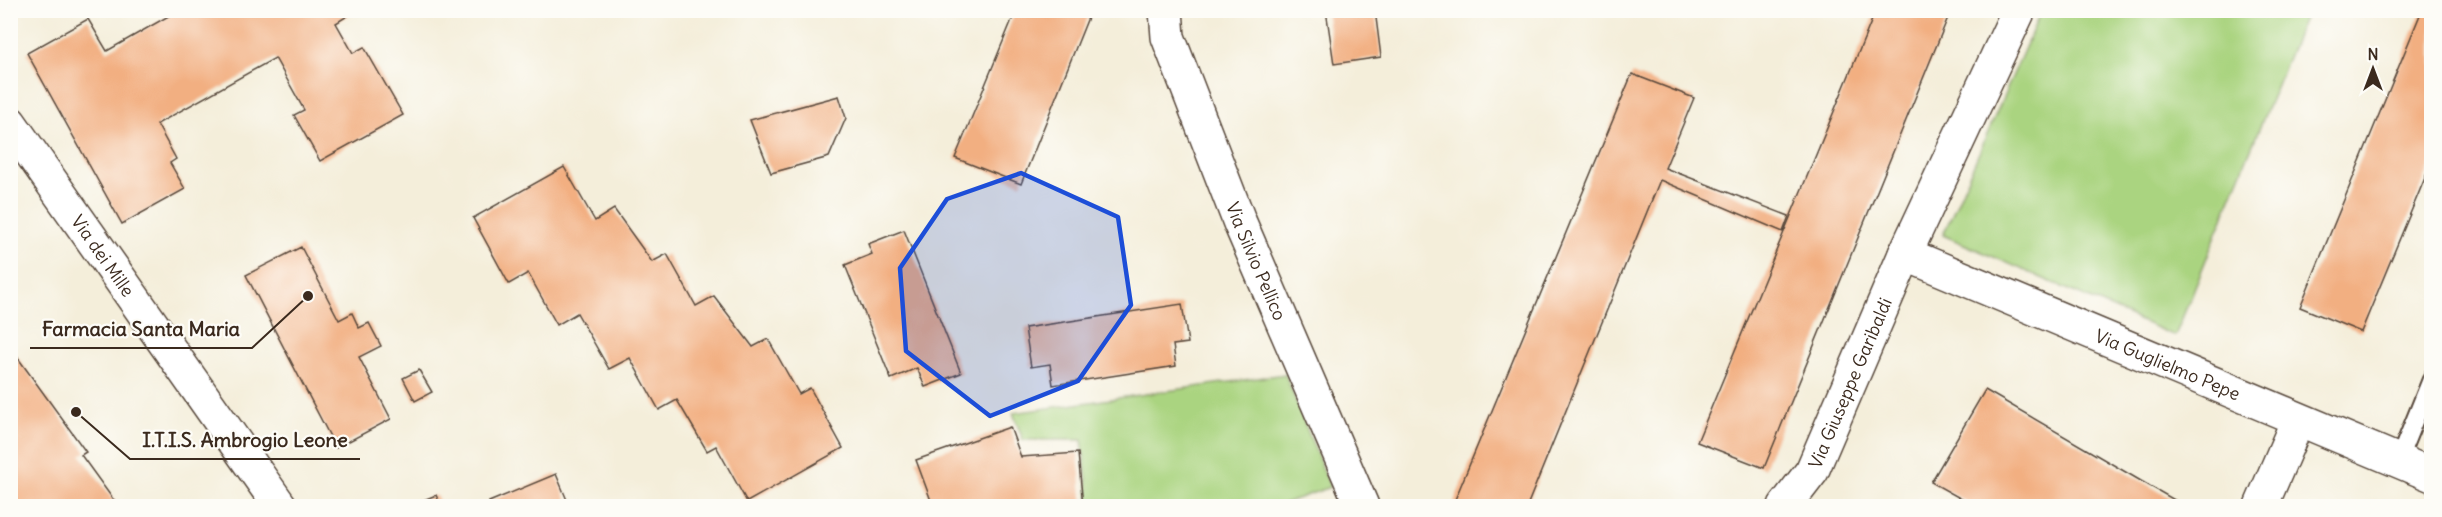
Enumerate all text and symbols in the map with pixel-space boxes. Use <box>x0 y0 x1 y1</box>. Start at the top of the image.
north arrow <box>2343 39 2403 99</box>
text: N <box>2367 44 2379 64</box>
street label: Via Silvio Pellico <box>1221 199 1292 324</box>
street label: Via dei Mille <box>67 210 140 301</box>
street label: Via Giuseppe Garibaldi <box>1803 294 1896 472</box>
callout: Farmacia Santa Maria <box>30 310 252 348</box>
text: Farmacia Santa Maria <box>42 316 241 341</box>
street label: Via Guglielmo Pepe <box>2092 324 2244 405</box>
callout: I.T.I.S. Ambrogio Leone <box>130 421 360 459</box>
text: I.T.I.S. Ambrogio Leone <box>142 427 348 452</box>

